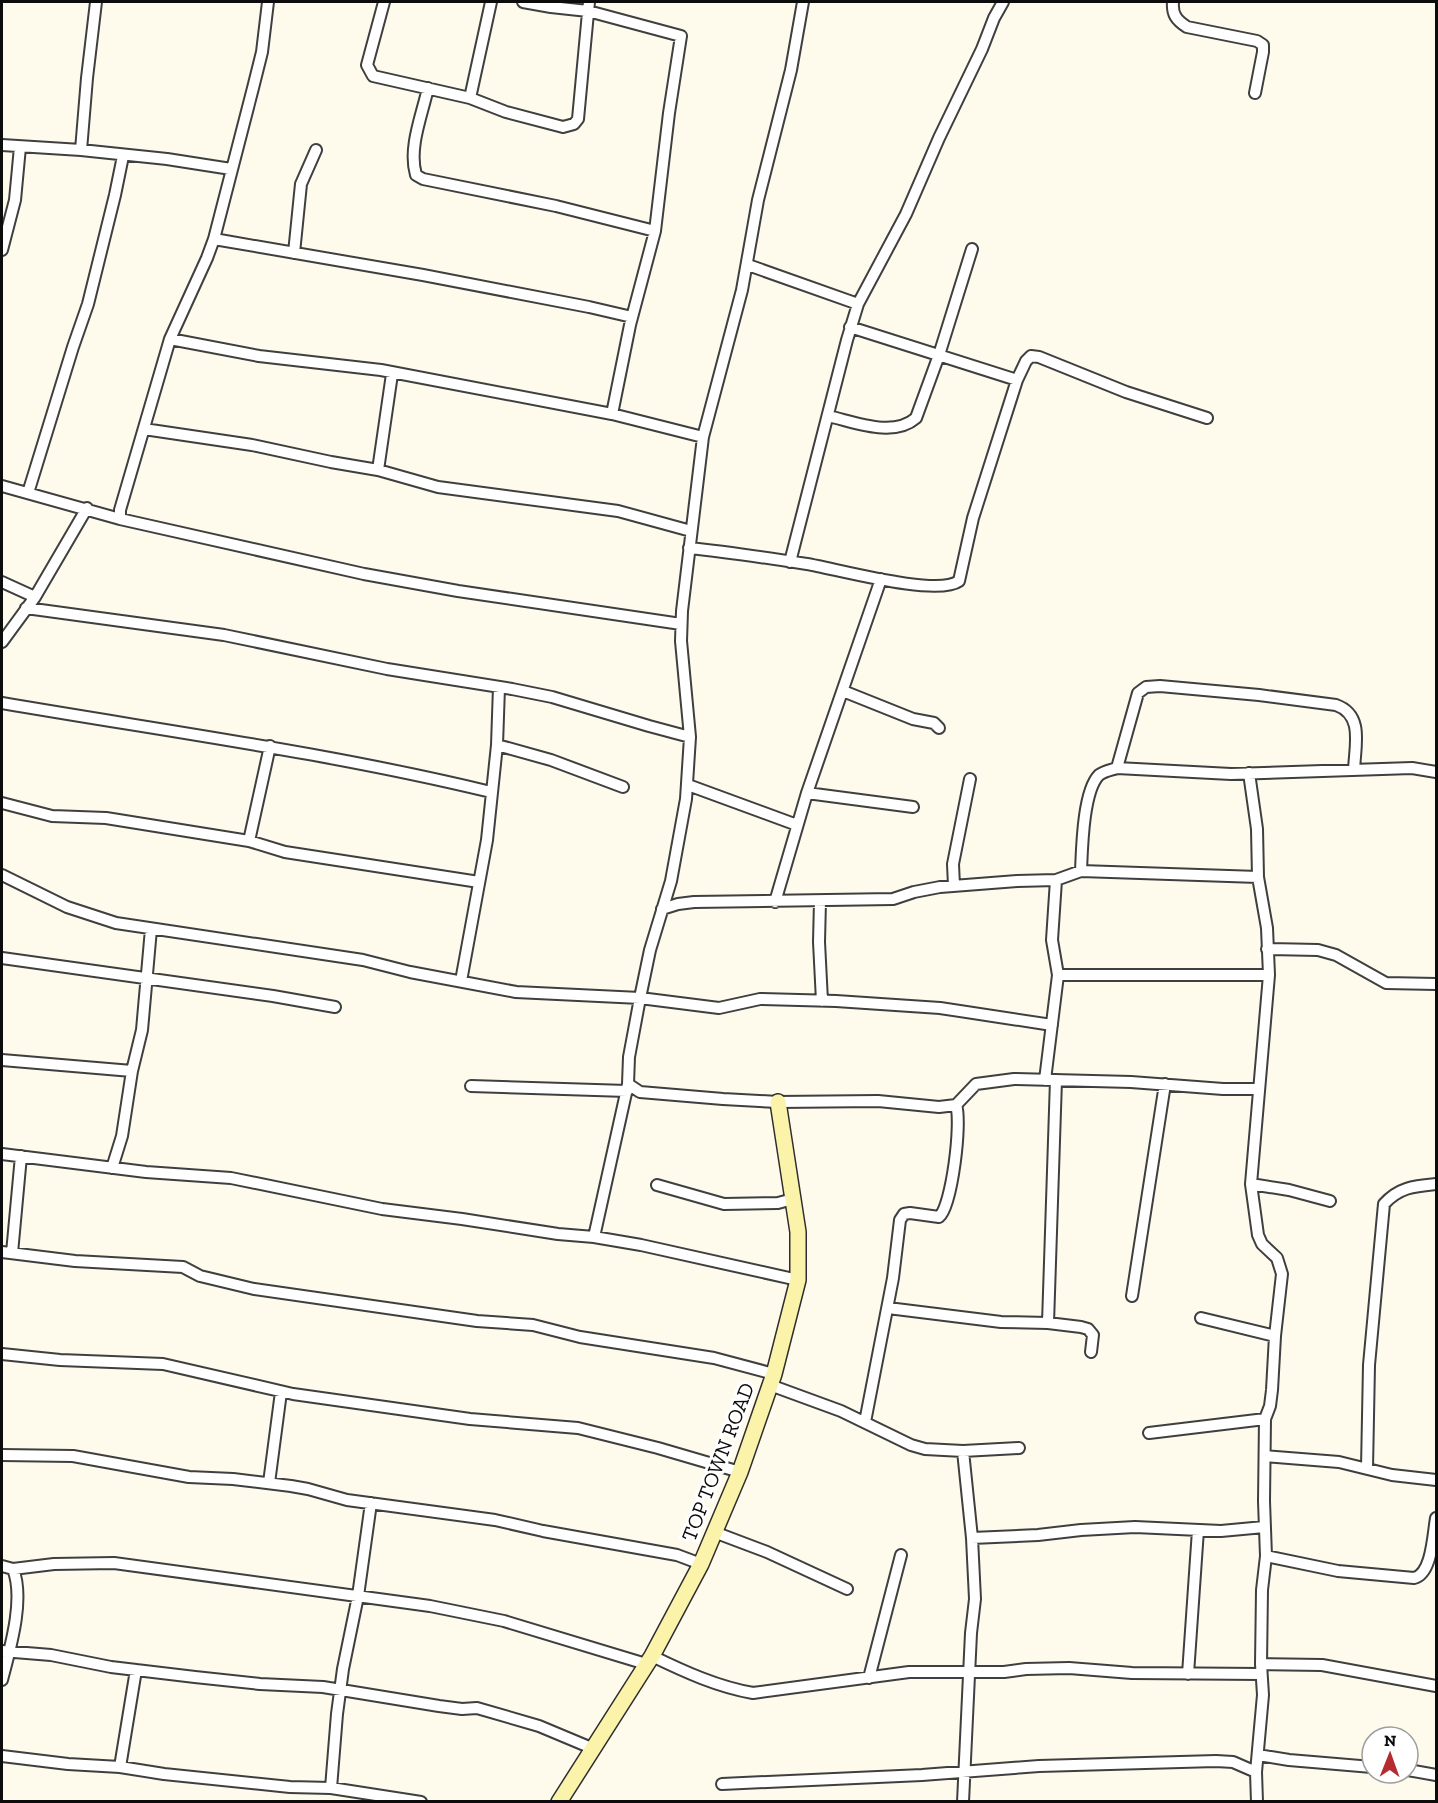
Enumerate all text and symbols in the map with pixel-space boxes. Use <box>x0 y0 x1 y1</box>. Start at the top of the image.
street label: TOP TOWN ROAD <box>676 1379 759 1545</box>
north arrow <box>1360 1725 1420 1785</box>
text: N <box>1384 1731 1397 1750</box>

